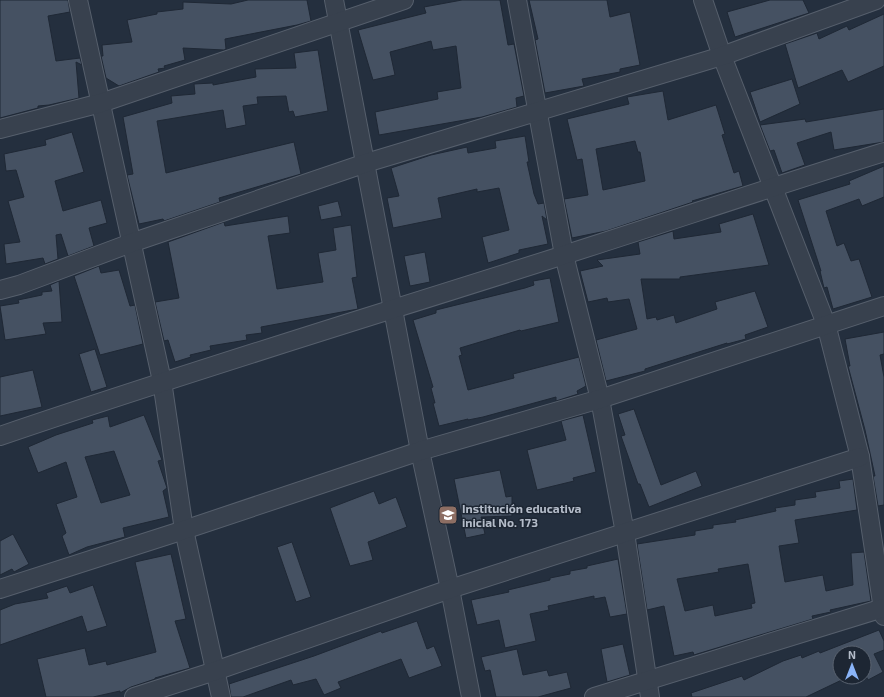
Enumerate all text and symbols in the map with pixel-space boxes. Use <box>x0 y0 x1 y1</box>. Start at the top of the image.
place label: Institución educativa inicial No. 173 <box>462 501 582 529</box>
school or university icon: Institución educativa inicial No. 173 <box>437 504 459 526</box>
north arrow <box>832 645 872 685</box>
text: N <box>848 648 856 661</box>

